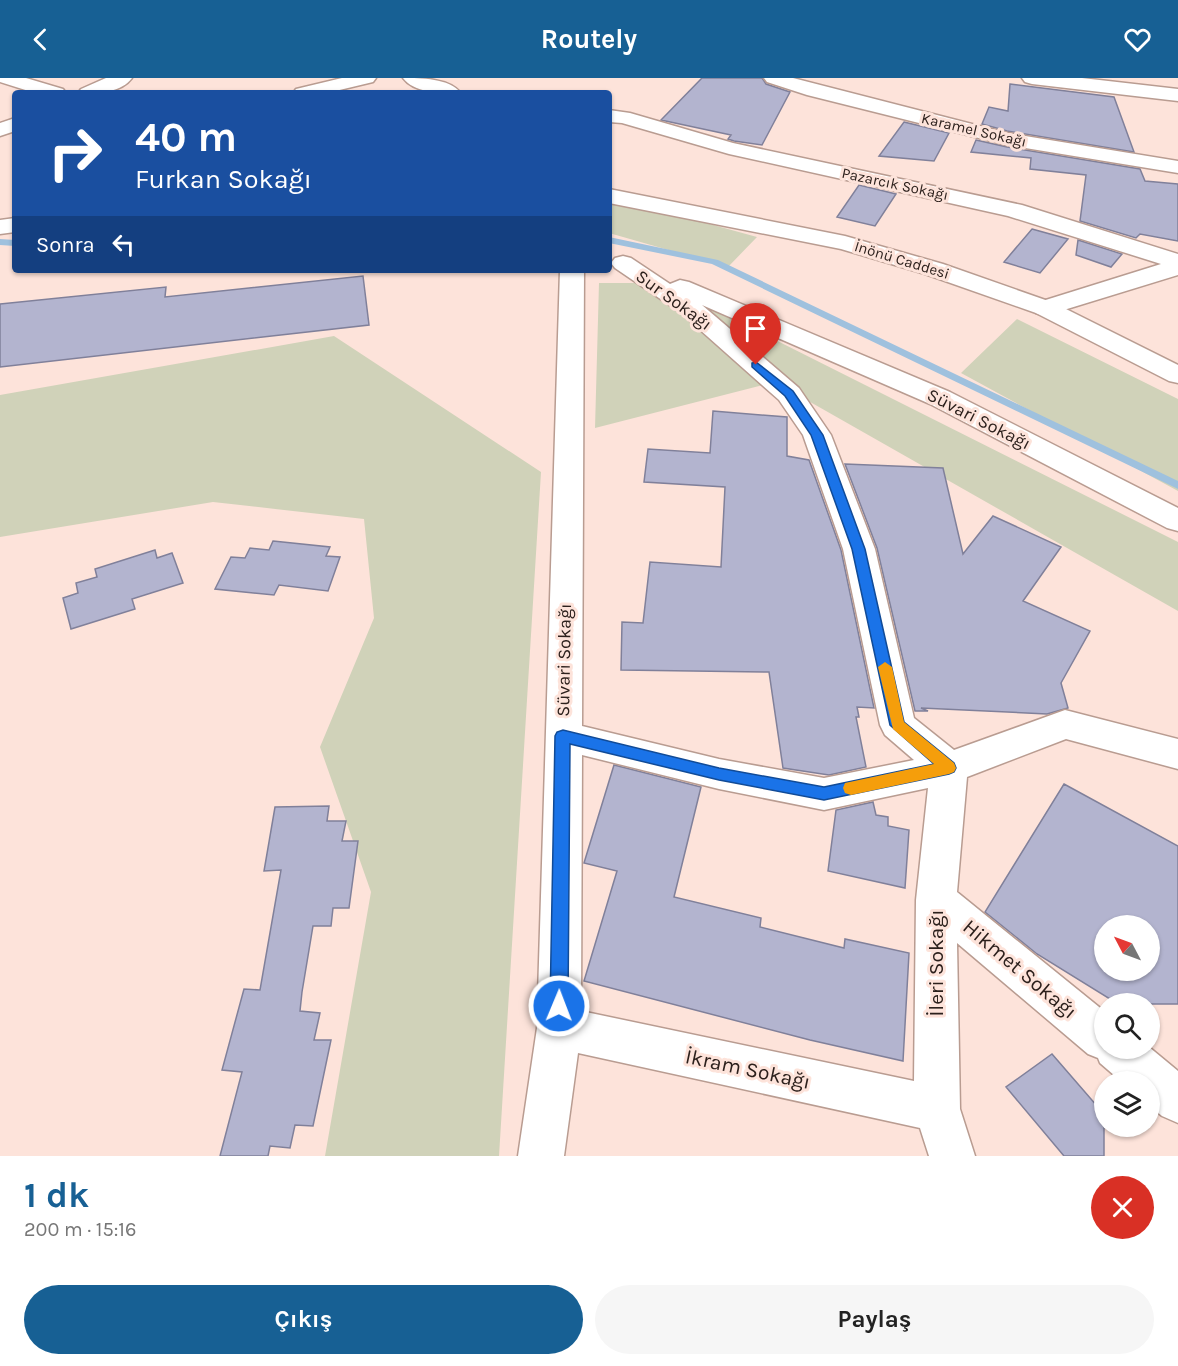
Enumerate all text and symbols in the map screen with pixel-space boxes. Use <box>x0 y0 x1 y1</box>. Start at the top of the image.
icon: back <box>24 23 57 56</box>
text: Routely <box>541 23 637 55</box>
icon: heart <box>1121 23 1154 56</box>
street label: Karamel Sokağı <box>920 109 1028 151</box>
text: 40 m <box>135 112 237 162</box>
icon: right <box>36 114 114 192</box>
text: Furkan Sokağı <box>135 163 312 195</box>
street label: Pazarcık Sokağı <box>840 164 950 204</box>
icon: left <box>107 228 140 261</box>
text: Sonra <box>36 232 95 258</box>
street label: İnönü Caddesi <box>852 237 952 283</box>
street label: Sur Sokağı <box>632 265 716 335</box>
pin <box>730 303 781 365</box>
icon: arrive <box>739 312 772 345</box>
street label: Süvari Sokağı <box>924 384 1034 454</box>
street label: Süvari Sokağı <box>552 603 576 717</box>
street label: İleri Sokağı <box>924 909 948 1017</box>
street label: Hikmet Sokağı <box>958 914 1082 1024</box>
north arrow <box>1094 915 1160 981</box>
map controls <box>1094 915 1160 1137</box>
position arrow <box>527 974 591 1038</box>
button: search <box>1094 993 1160 1059</box>
street label: İkram Sokağı <box>683 1044 813 1094</box>
button: layers <box>1094 1071 1160 1137</box>
text: 1 dk <box>24 1174 89 1216</box>
button: close <box>1091 1176 1154 1239</box>
text: 200 m · 15:16 <box>24 1218 136 1241</box>
button: Çıkış <box>24 1285 583 1354</box>
button: Paylaş <box>595 1285 1154 1354</box>

